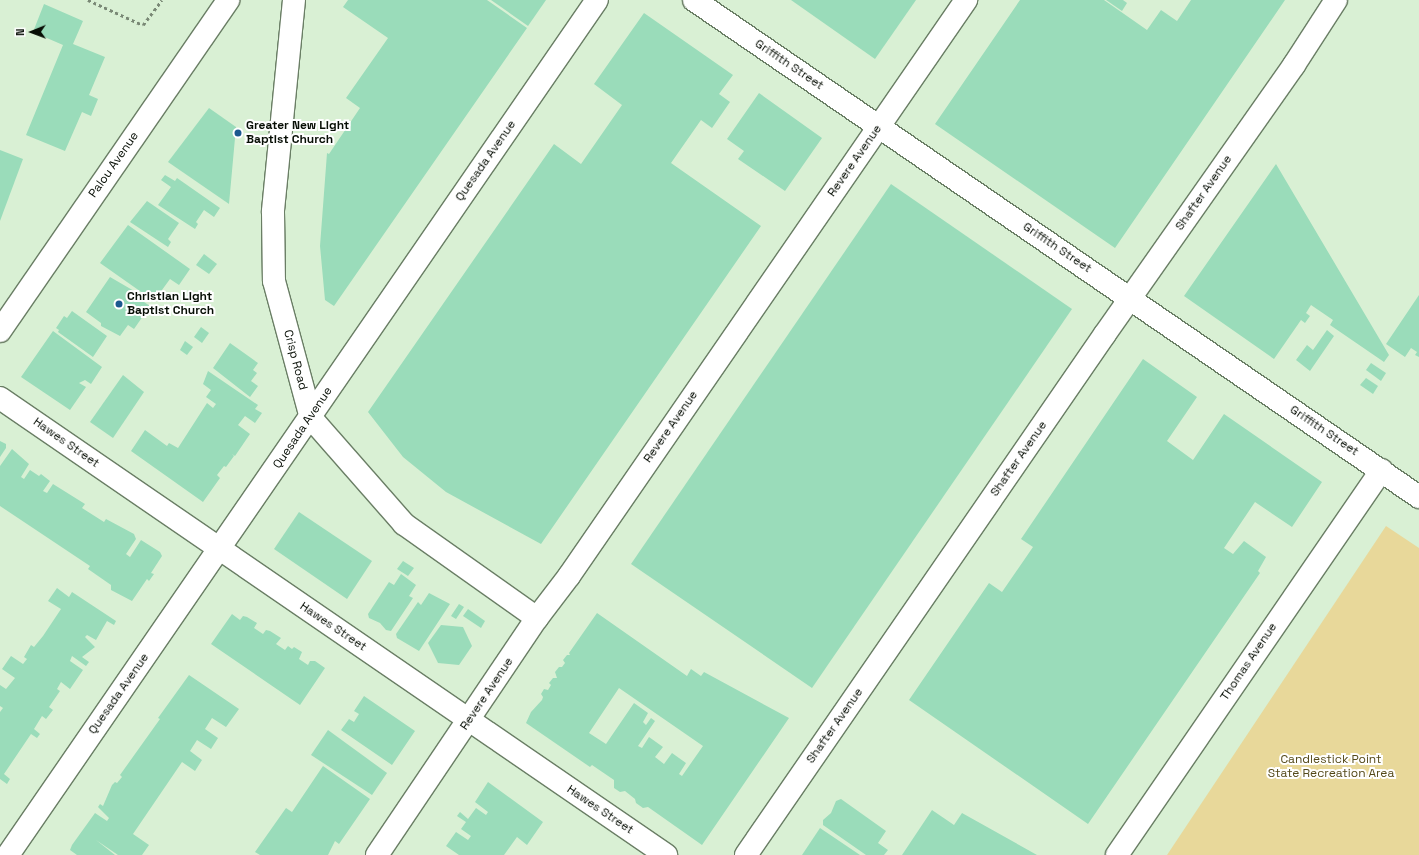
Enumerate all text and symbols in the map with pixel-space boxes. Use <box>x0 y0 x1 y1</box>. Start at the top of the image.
north arrow <box>12 12 52 52</box>
text: N <box>13 28 27 36</box>
street label: Griffith Street <box>752 37 826 93</box>
street label: Quesada Avenue <box>453 118 519 204</box>
place label: Greater New Light Baptist Church <box>246 119 349 147</box>
street label: Revere Avenue <box>825 122 885 200</box>
marker: Greater New Light Baptist Church <box>233 128 243 138</box>
street label: Palou Avenue <box>86 129 142 201</box>
street label: Shafter Avenue <box>1173 153 1235 233</box>
street label: Griffith Street <box>1020 220 1094 276</box>
place label: Christian Light Baptist Church <box>127 290 214 318</box>
marker: Christian Light Baptist Church <box>114 299 124 309</box>
street label: Crisp Road <box>280 328 310 392</box>
street label: Quesada Avenue <box>270 384 336 472</box>
street label: Revere Avenue <box>641 388 701 466</box>
street label: Griffith Street <box>1287 403 1361 459</box>
street label: Hawes Street <box>30 415 102 471</box>
street label: Shafter Avenue <box>988 419 1050 499</box>
street label: Hawes Street <box>297 599 369 655</box>
street label: Thomas Avenue <box>1218 620 1280 704</box>
street label: Quesada Avenue <box>86 651 152 737</box>
street label: Revere Avenue <box>457 655 517 733</box>
street label: Shafter Avenue <box>804 686 866 766</box>
park label: Candlestick Point State Recreation Area <box>1268 753 1394 781</box>
street label: Hawes Street <box>564 782 636 838</box>

